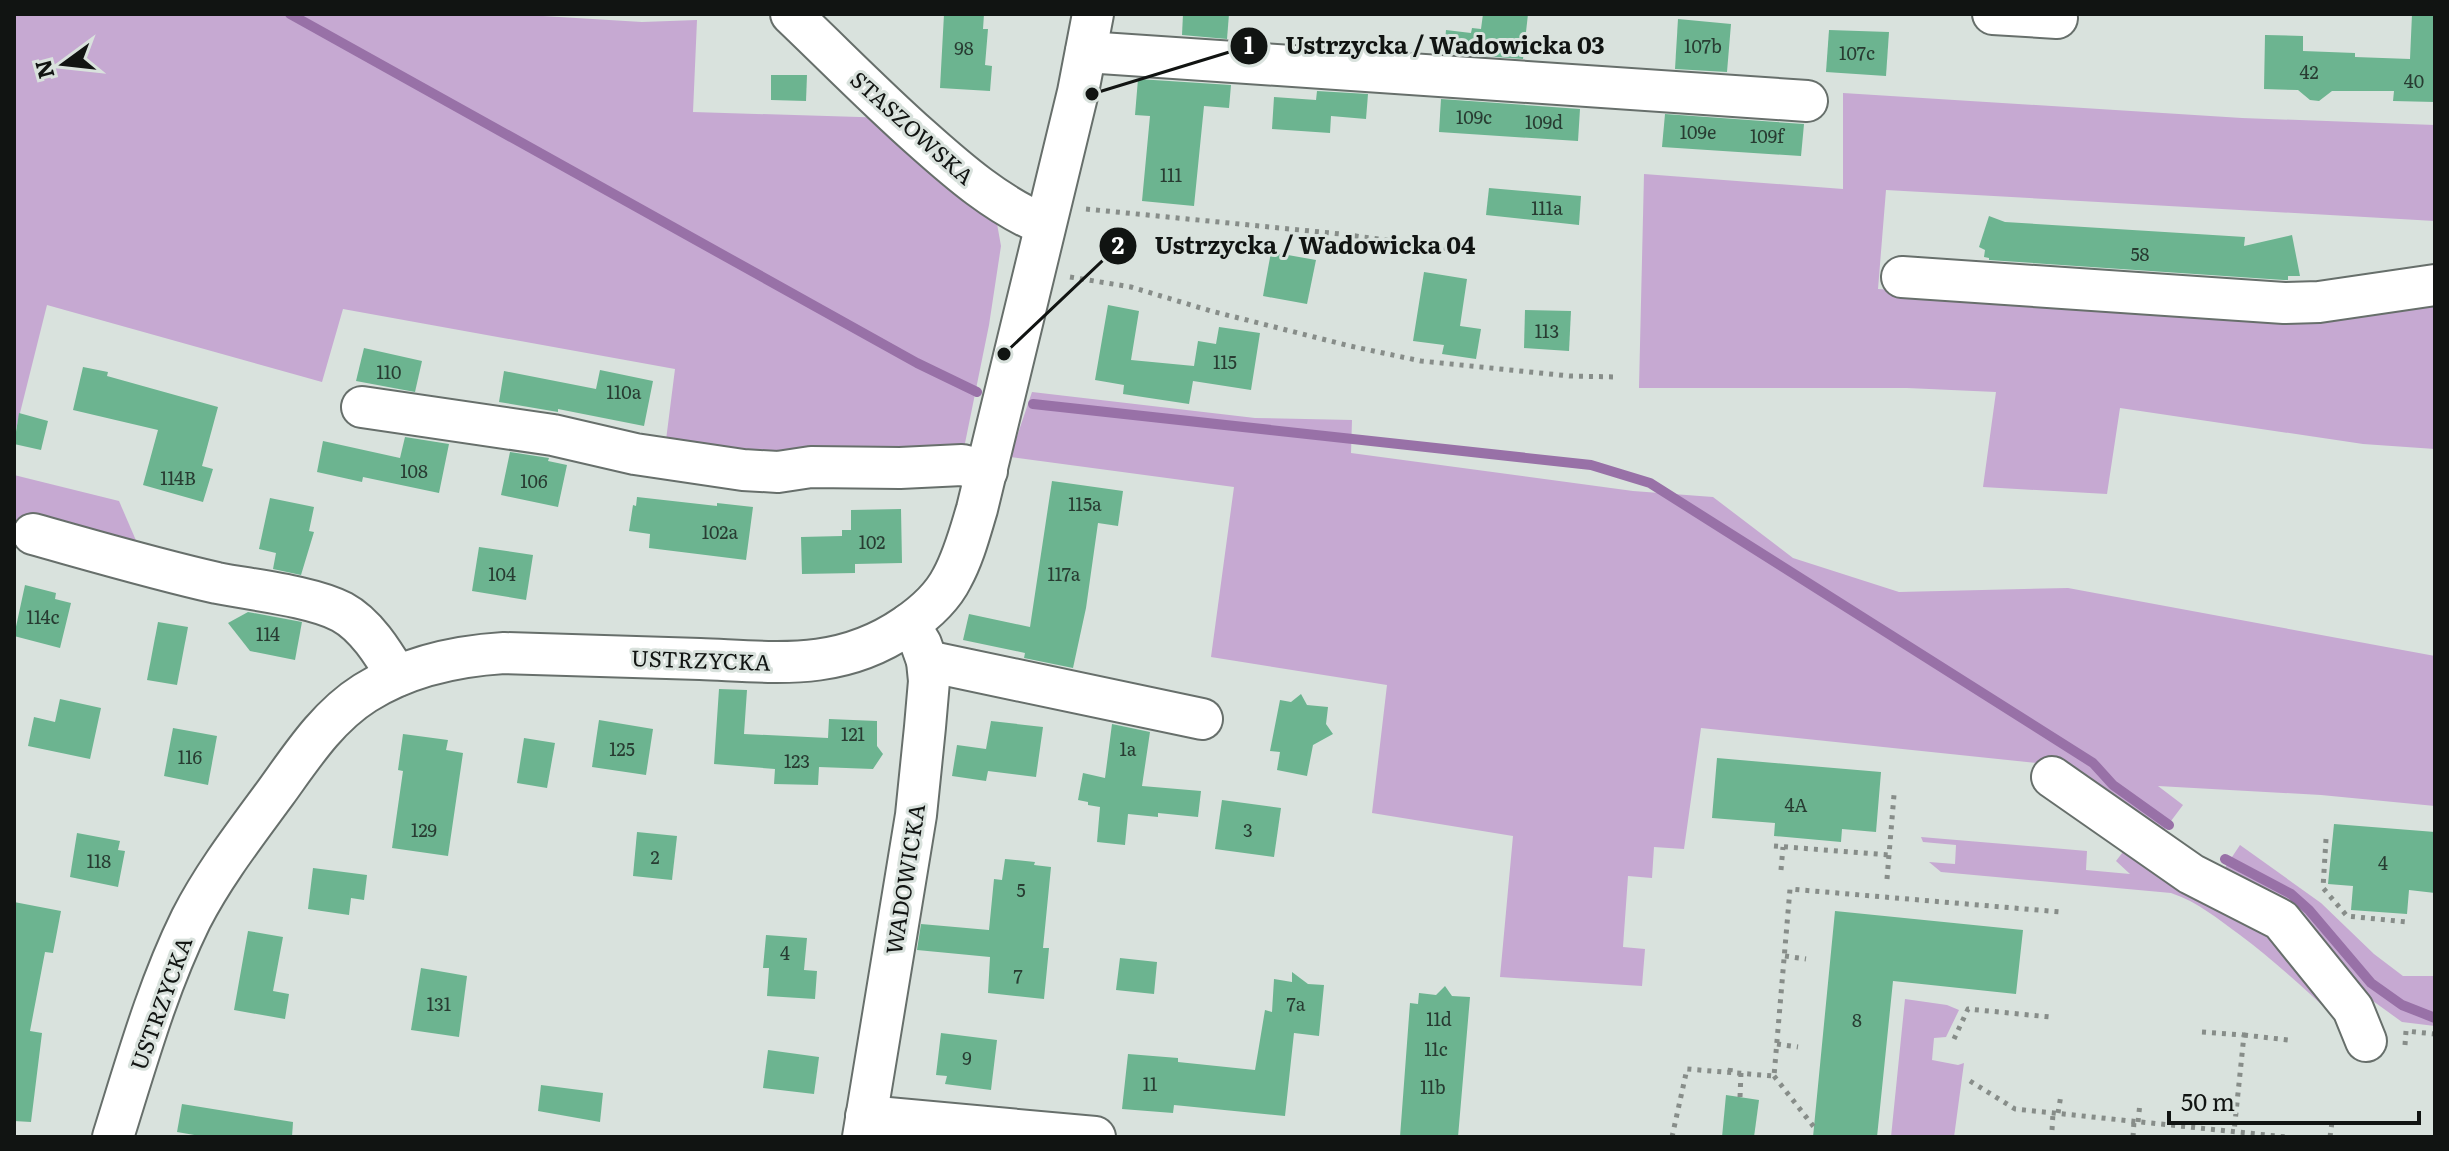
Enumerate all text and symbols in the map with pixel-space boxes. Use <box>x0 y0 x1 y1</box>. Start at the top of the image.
callout: Ustrzycka / Wadowicka 03 <box>1229 22 1620 70</box>
north arrow <box>24 24 104 104</box>
text: 1 <box>1244 26 1254 61</box>
text: Ustrzycka / Wadowicka 03 <box>1285 26 1605 61</box>
house number: 107b <box>1684 32 1722 59</box>
house number: 98 <box>954 34 974 61</box>
house number: 107c <box>1839 39 1875 66</box>
text: N <box>25 56 62 83</box>
house number: 42 <box>2299 58 2319 85</box>
street label: STASZOWSKA <box>844 62 982 192</box>
house number: 40 <box>2404 67 2424 94</box>
house number: 109c <box>1456 103 1492 130</box>
house number: 109d <box>1525 108 1563 135</box>
house number: 109e <box>1680 118 1716 145</box>
house number: 109f <box>1750 122 1786 149</box>
house number: 111 <box>1160 161 1182 188</box>
house number: 111a <box>1531 194 1563 221</box>
callout: Ustrzycka / Wadowicka 04 <box>1098 222 1491 270</box>
text: 2 <box>1112 226 1125 261</box>
text: Ustrzycka / Wadowicka 04 <box>1155 226 1476 261</box>
house number: 58 <box>2130 240 2150 267</box>
house number: 113 <box>1535 317 1559 344</box>
house number: 115 <box>1213 348 1237 375</box>
house number: 110 <box>376 358 402 385</box>
house number: 110a <box>607 378 642 405</box>
house number: 108 <box>400 457 428 484</box>
house number: 114B <box>160 464 196 491</box>
house number: 106 <box>520 467 548 494</box>
house number: 115a <box>1068 490 1102 517</box>
house number: 102a <box>702 518 738 545</box>
house number: 102 <box>859 528 885 555</box>
house number: 104 <box>488 560 516 587</box>
house number: 117a <box>1048 560 1081 587</box>
house number: 114c <box>27 603 59 630</box>
house number: 114 <box>256 620 280 647</box>
street label: USTRZYCKA <box>631 640 771 678</box>
house number: 121 <box>841 720 865 747</box>
house number: 125 <box>609 735 635 762</box>
house number: 1a <box>1119 735 1137 762</box>
house number: 116 <box>178 743 202 770</box>
house number: 123 <box>784 747 810 774</box>
house number: 4A <box>1784 791 1808 818</box>
street label: WADOWICKA <box>876 801 932 957</box>
house number: 129 <box>411 816 437 843</box>
house number: 3 <box>1243 816 1253 843</box>
house number: 2 <box>650 843 660 870</box>
house number: 118 <box>87 847 111 874</box>
house number: 4 <box>2378 849 2388 876</box>
house number: 5 <box>1016 876 1026 903</box>
street label: USTRZYCKA <box>121 932 199 1074</box>
house number: 4 <box>780 939 790 966</box>
house number: 7 <box>1013 962 1023 989</box>
house number: 131 <box>427 990 451 1017</box>
house number: 7a <box>1287 990 1306 1017</box>
house number: 11d <box>1426 1005 1452 1032</box>
house number: 8 <box>1852 1006 1862 1033</box>
house number: 11c <box>1424 1035 1448 1062</box>
house number: 9 <box>962 1044 972 1071</box>
house number: 11 <box>1143 1070 1157 1097</box>
house number: 11b <box>1420 1073 1446 1100</box>
scale bar <box>2169 1075 2419 1125</box>
text: 50 m <box>2181 1083 2235 1118</box>

